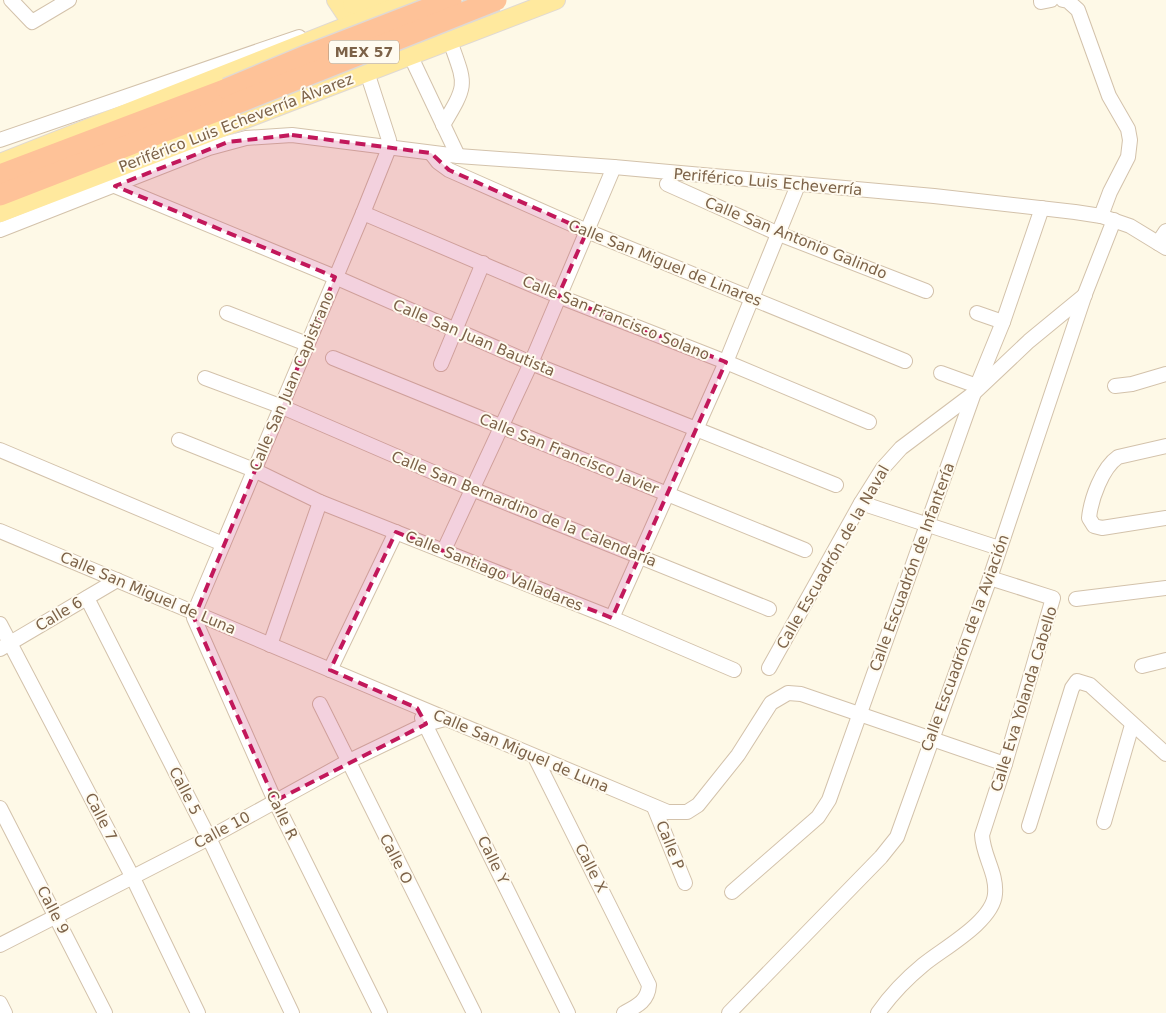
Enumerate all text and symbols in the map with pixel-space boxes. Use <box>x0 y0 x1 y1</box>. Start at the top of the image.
road number: MEX 57 <box>329 41 399 64</box>
street label: Periférico Luis Echeverría Álvarez <box>116 69 356 176</box>
street label: Periférico Luis Echeverría <box>673 165 863 199</box>
street label: Calle San Antonio Galindo <box>702 193 890 283</box>
street label: Calle San Miguel de Linares <box>566 216 764 310</box>
street label: Calle San Francisco Solano <box>520 272 712 364</box>
street label: Calle San Juan Capistrano <box>246 288 338 474</box>
street label: Calle San Juan Bautista <box>390 296 558 380</box>
street label: Calle San Francisco Javier <box>477 410 662 499</box>
street label: Calle San Bernardino de la Calendaría <box>389 447 659 571</box>
street label: Calle Escuadrón de Infantería <box>866 460 958 674</box>
street label: Calle Escuadrón de la Naval <box>773 462 893 652</box>
street label: Calle Santiago Valladares <box>402 527 586 615</box>
street label: Calle Escuadrón de la Aviación <box>917 532 1013 754</box>
street label: Calle San Miguel de Luna <box>57 548 239 638</box>
street label: Calle 6 <box>32 593 86 635</box>
street label: Calle Eva Yolanda Cabello <box>987 604 1061 794</box>
street label: Calle San Miguel de Luna <box>430 706 612 796</box>
street label: Calle 5 <box>165 764 205 818</box>
street label: Calle R <box>262 787 302 843</box>
street label: Calle 7 <box>81 790 121 844</box>
street label: Calle 10 <box>191 808 253 852</box>
street label: Calle P <box>652 818 688 872</box>
street label: Calle O <box>376 831 416 887</box>
street label: Calle Y <box>474 833 513 888</box>
street label: Calle X <box>571 841 611 895</box>
street label: Calle 9 <box>33 883 73 937</box>

